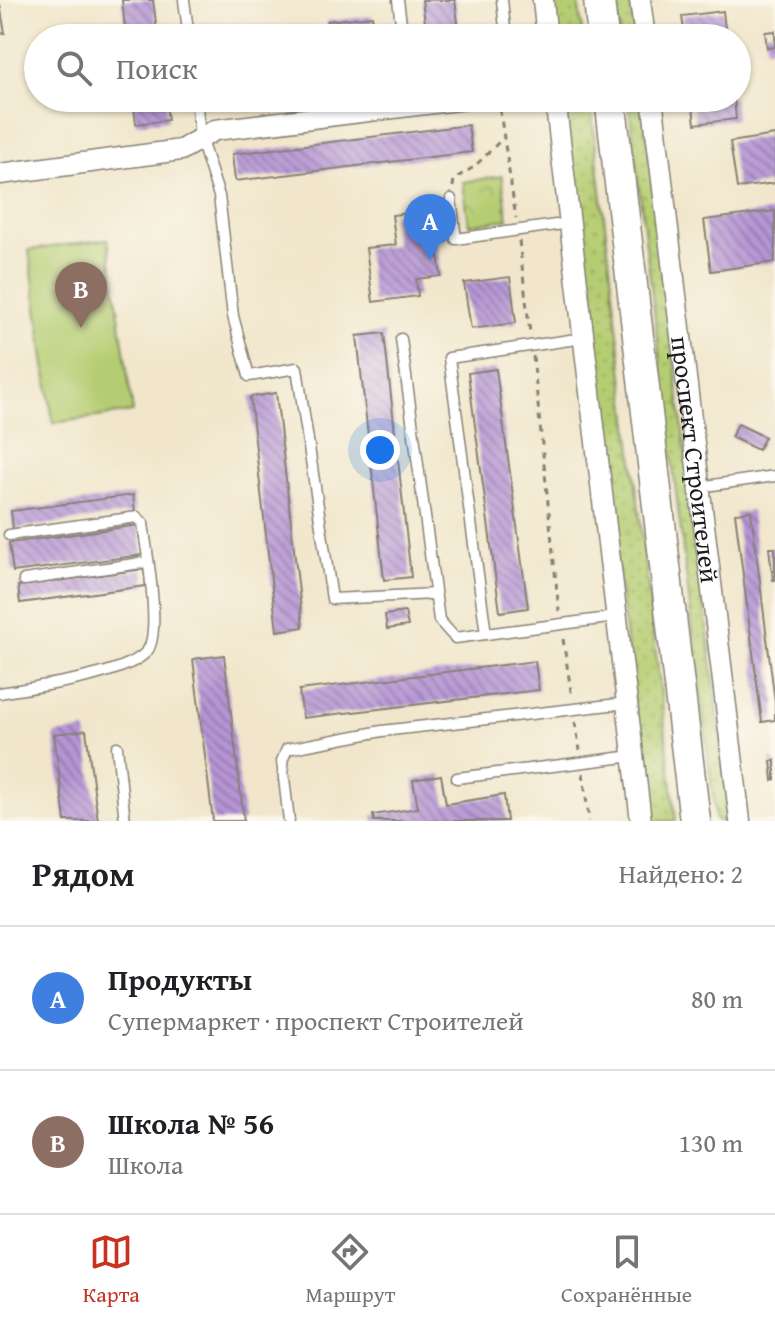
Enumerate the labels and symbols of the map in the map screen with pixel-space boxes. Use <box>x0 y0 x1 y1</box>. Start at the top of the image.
pin: A <box>404 194 456 260</box>
pin: B <box>55 262 107 328</box>
street label: проспект Строителей <box>662 334 730 585</box>
your location <box>360 430 400 470</box>

